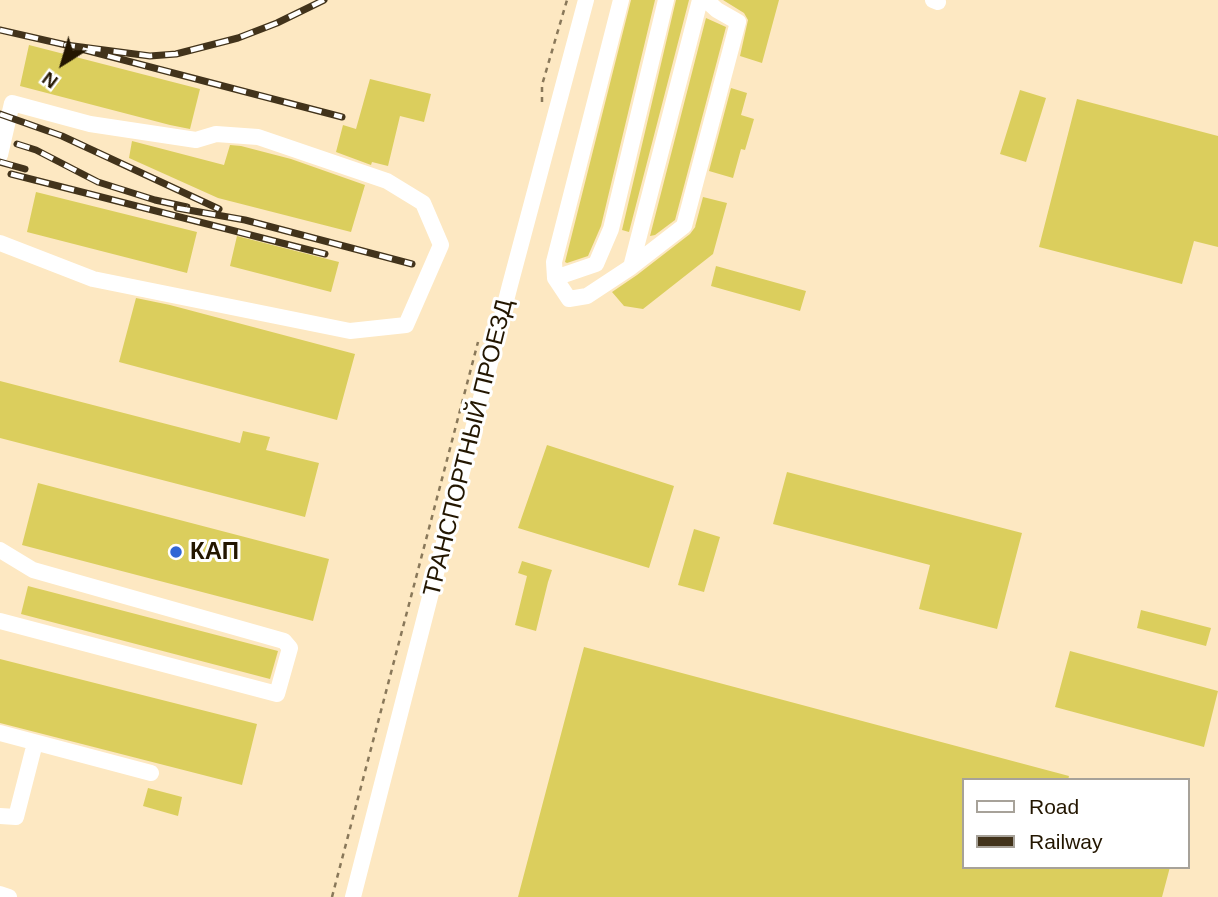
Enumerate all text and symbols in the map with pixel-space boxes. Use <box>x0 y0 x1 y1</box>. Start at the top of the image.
north arrow <box>28 28 98 98</box>
text: N <box>38 68 62 93</box>
street label: ТРАНСПОРТНЫЙ ПРОЕЗД <box>418 296 520 600</box>
place label: КАП <box>190 538 239 566</box>
marker: КАП <box>168 544 184 560</box>
legend <box>962 778 1190 869</box>
text: Road <box>1029 795 1079 818</box>
text: Railway <box>1029 830 1103 853</box>

